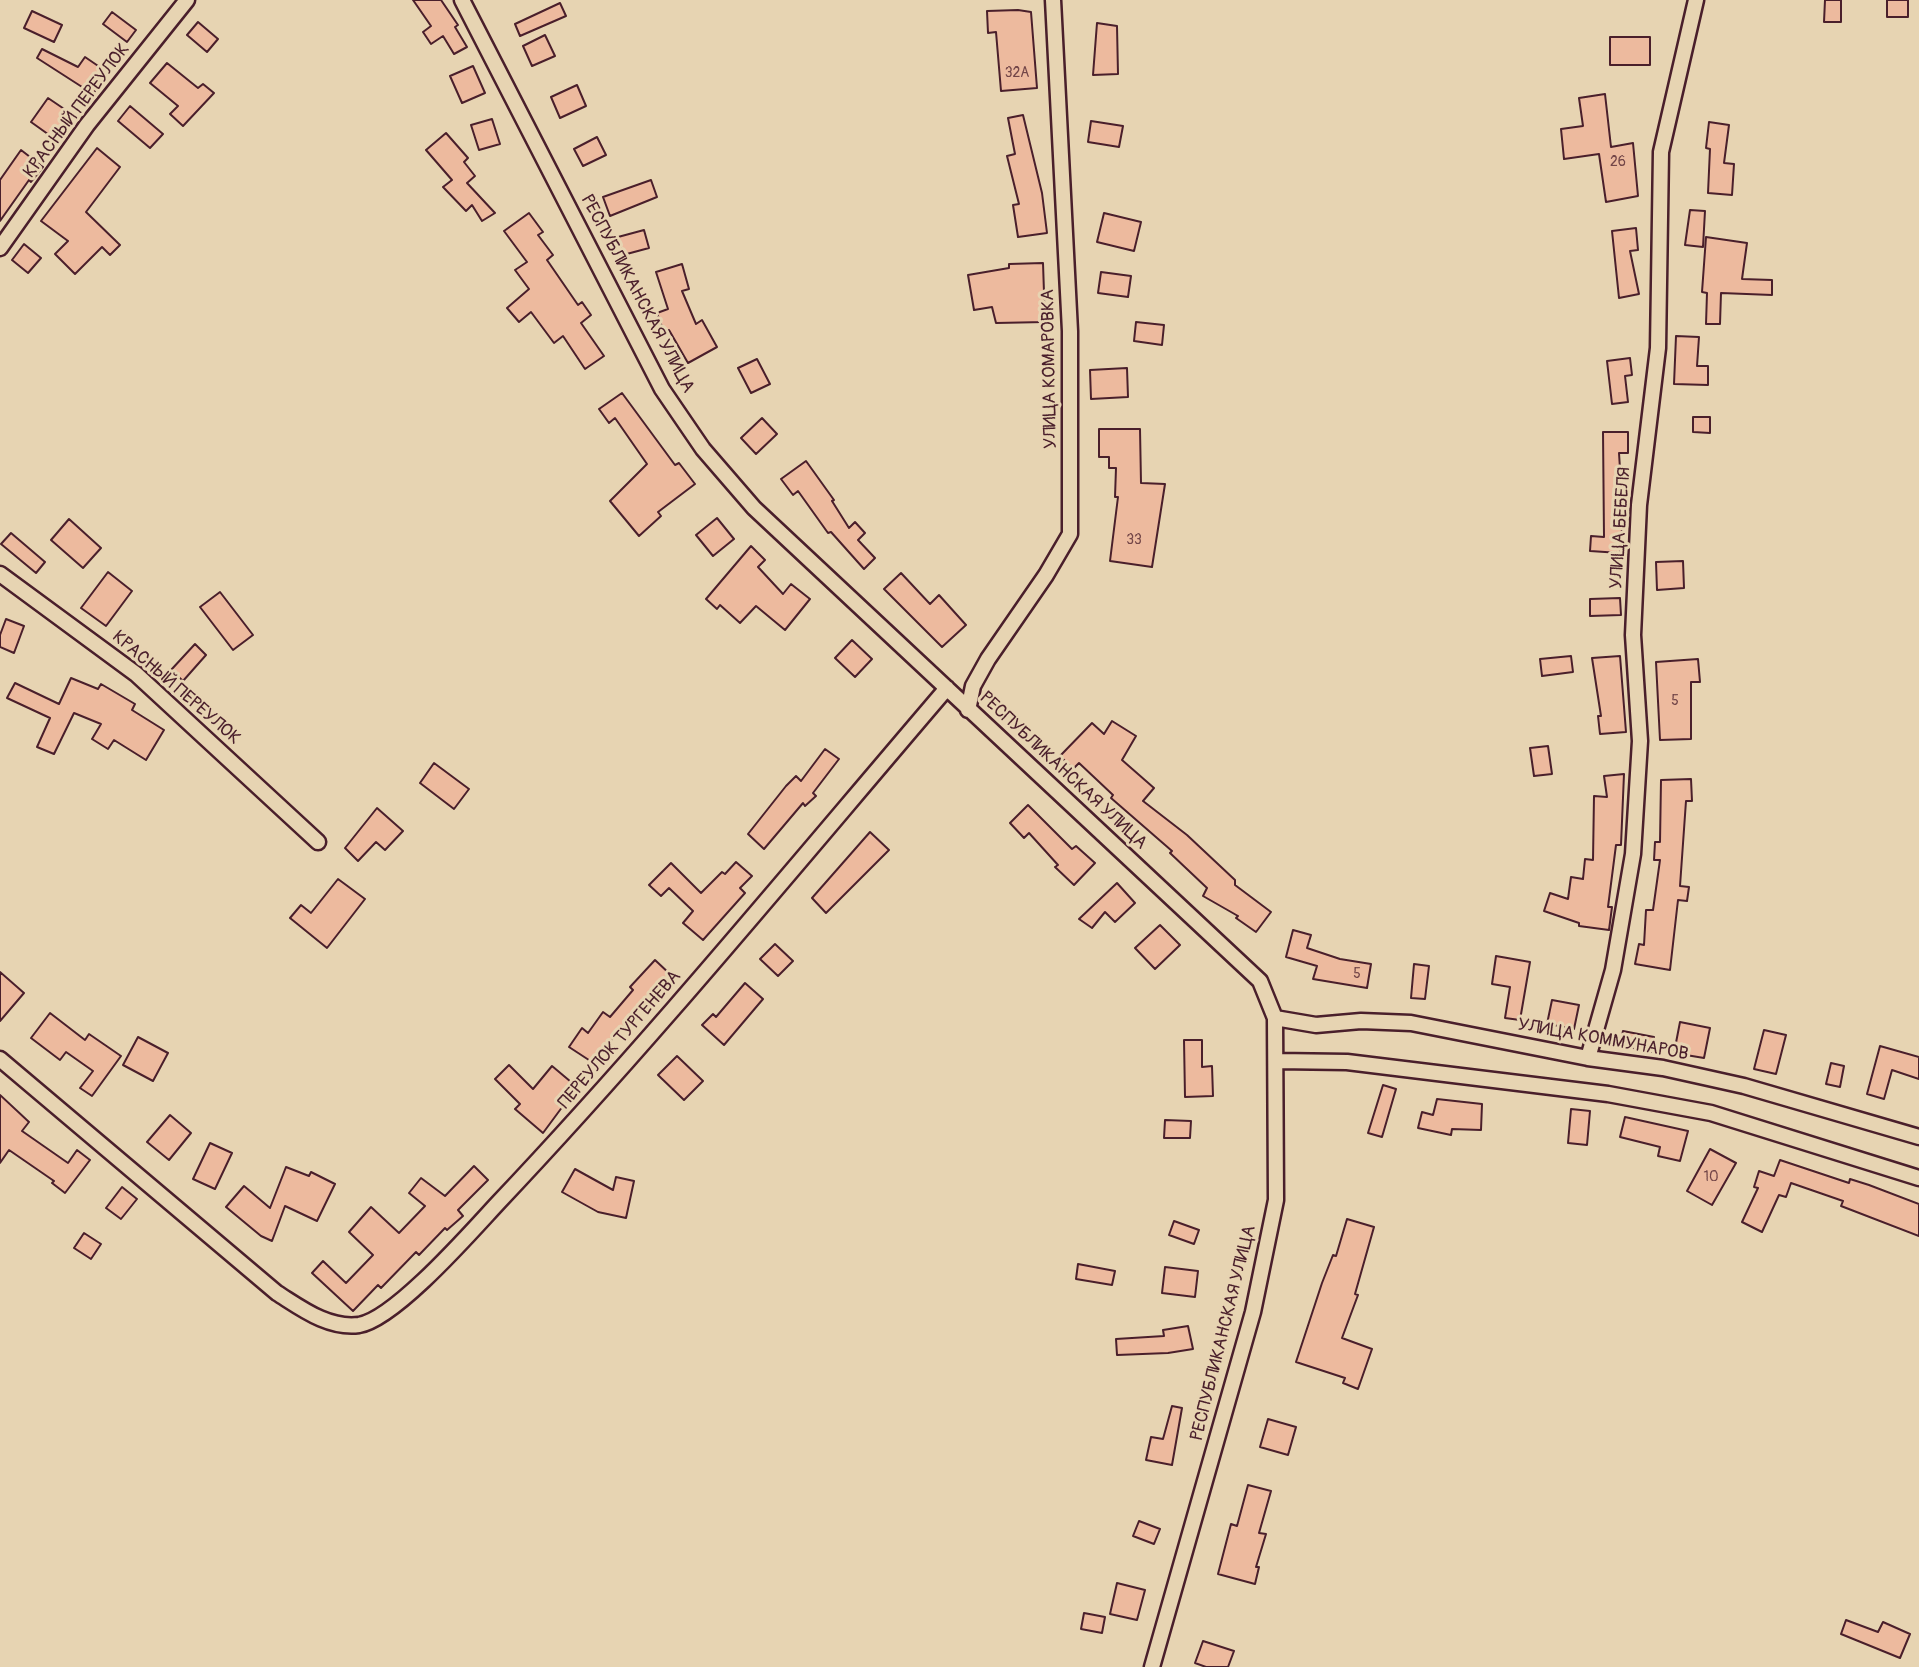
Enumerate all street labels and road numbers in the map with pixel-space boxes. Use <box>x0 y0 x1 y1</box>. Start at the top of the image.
street label: КРАСНЫЙ ПЕРЕУЛОК <box>19 39 135 183</box>
street label: РЕСПУБЛИКАНСКАЯ УЛИЦА <box>576 191 698 397</box>
street label: УЛИЦА КОМАРОВКА <box>1038 289 1062 449</box>
street label: УЛИЦА БЕБЕЛЯ <box>1606 466 1636 590</box>
street label: КРАСНЫЙ ПЕРЕУЛОК <box>107 626 245 750</box>
street label: РЕСПУБЛИКАНСКАЯ УЛИЦА <box>975 688 1151 854</box>
street label: ПЕРЕУЛОК ТУРГЕНЕВА <box>554 966 686 1114</box>
street label: УЛИЦА КОММУНАРОВ <box>1516 1014 1690 1066</box>
street label: РЕСПУБЛИКАНСКАЯ УЛИЦА <box>1187 1223 1261 1443</box>

